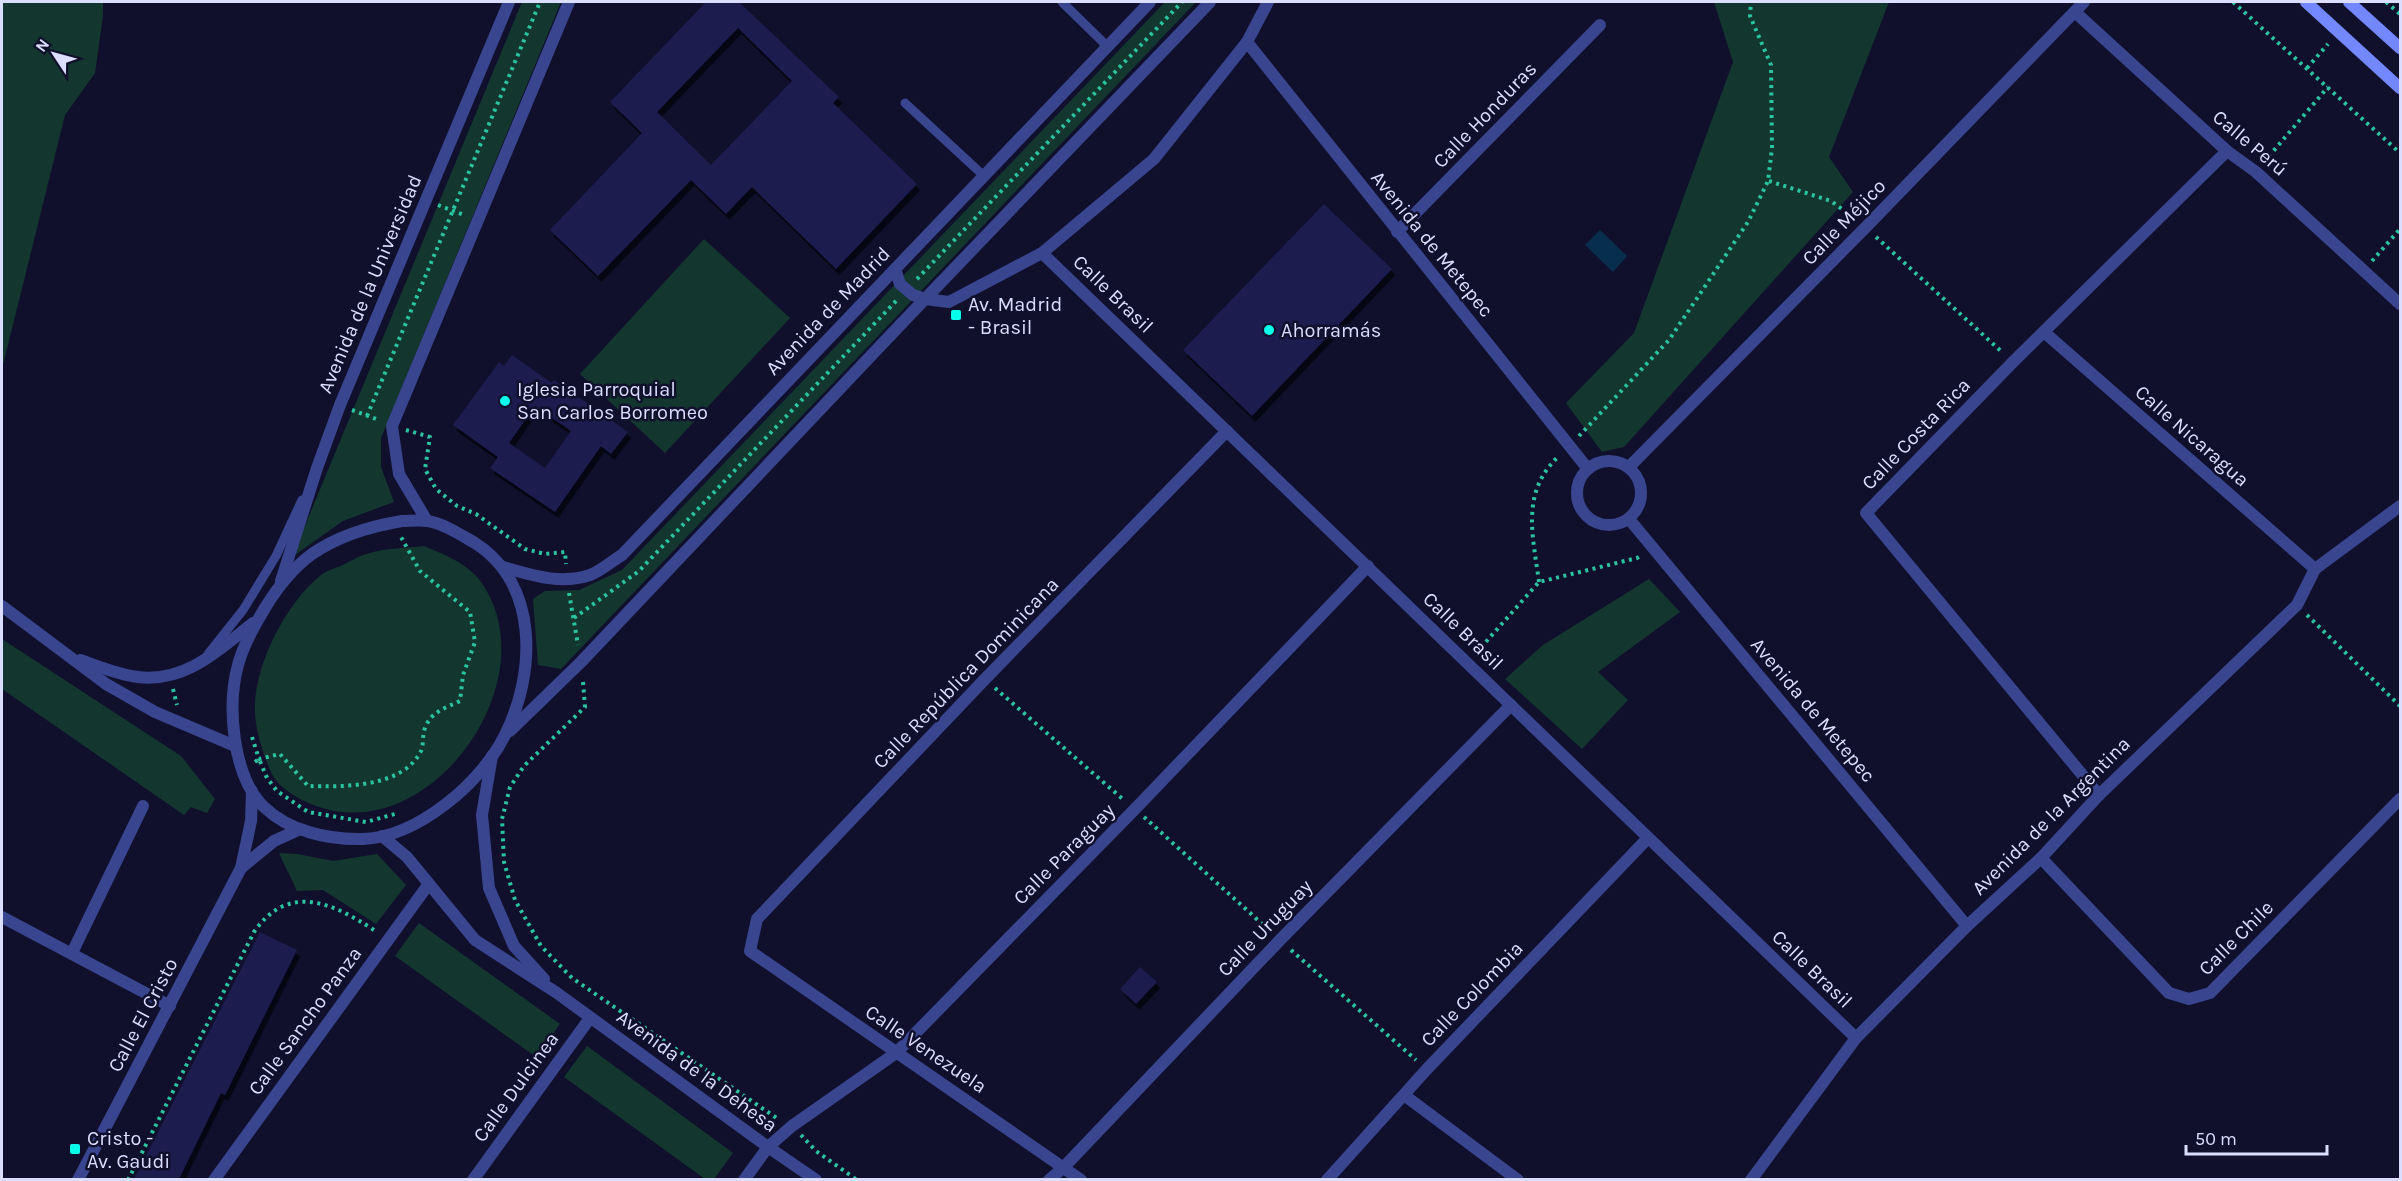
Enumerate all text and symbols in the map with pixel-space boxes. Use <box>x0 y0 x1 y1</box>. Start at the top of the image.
north arrow <box>24 24 84 84</box>
text: N <box>31 35 53 56</box>
street label: Calle Honduras <box>1429 57 1541 173</box>
street label: Calle Perú <box>2208 105 2292 181</box>
street label: Avenida de Metepec <box>1366 166 1498 322</box>
street label: Avenida de la Universidad <box>313 171 427 397</box>
street label: Calle Méjico <box>1797 174 1891 270</box>
street label: Avenida de Madrid <box>761 242 895 380</box>
street label: Calle Brasil <box>1068 250 1158 338</box>
place label: Av. Madrid - Brasil <box>968 293 1062 339</box>
marker: Av. Madrid - Brasil <box>949 308 963 322</box>
place label: Ahorramás <box>1281 319 1381 342</box>
marker: Ahorramás <box>1262 323 1276 337</box>
street label: Calle Costa Rica <box>1857 373 1975 495</box>
place label: Iglesia Parroquial San Carlos Borromeo <box>517 378 708 424</box>
street label: Calle Nicaragua <box>2130 380 2254 492</box>
marker: Iglesia Parroquial San Carlos Borromeo <box>498 394 512 408</box>
street label: Calle República Dominicana <box>869 573 1063 773</box>
street label: Calle Brasil <box>1418 587 1508 675</box>
street label: Avenida de Metepec <box>1746 633 1880 787</box>
street label: Avenida de la Argentina <box>1967 732 2135 900</box>
street label: Calle Paraguay <box>1009 799 1119 909</box>
street label: Calle Uruguay <box>1213 875 1317 981</box>
street label: Calle Chile <box>2194 896 2278 980</box>
street label: Calle Brasil <box>1767 925 1857 1013</box>
street label: Calle Colombia <box>1416 937 1528 1051</box>
street label: Calle Sancho Panza <box>244 942 366 1100</box>
street label: Calle El Cristo <box>103 954 183 1076</box>
street label: Calle Venezuela <box>861 1000 991 1098</box>
street label: Avenida de la Dehesa <box>612 1005 782 1137</box>
street label: Calle Dulcinea <box>468 1028 564 1146</box>
scale bar <box>2186 1118 2327 1156</box>
place label: Cristo - Av. Gaudi <box>87 1127 170 1173</box>
text: 50 m <box>2195 1128 2237 1150</box>
marker: Cristo - Av. Gaudi <box>68 1142 82 1156</box>

